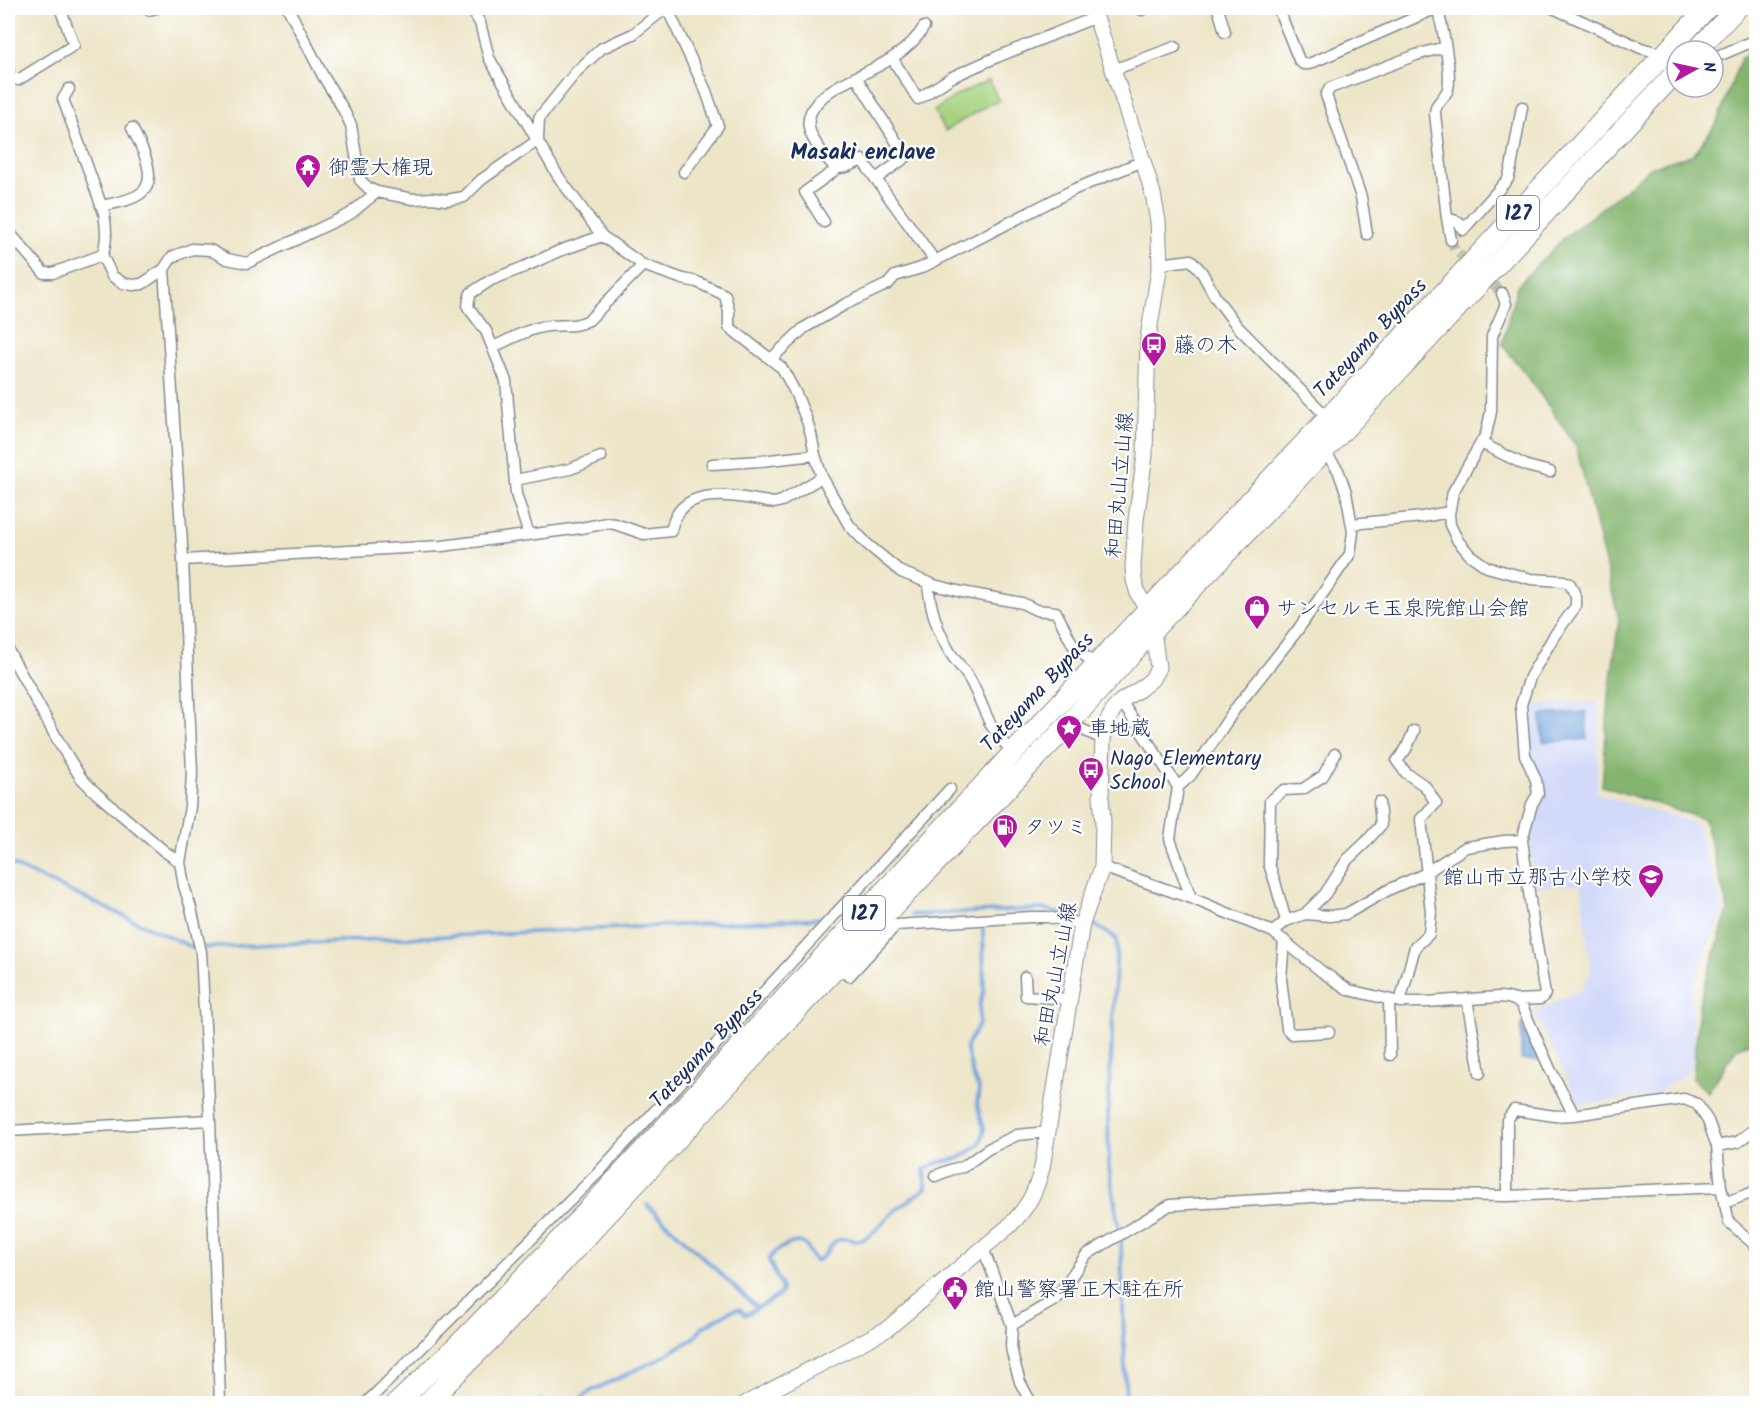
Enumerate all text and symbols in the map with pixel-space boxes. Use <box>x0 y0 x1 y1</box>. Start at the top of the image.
north arrow <box>1665 39 1725 99</box>
text: N <box>1695 60 1721 74</box>
district label: Masaki enclave <box>790 136 936 171</box>
temple icon: 御霊大権現 <box>293 152 323 190</box>
place label: 御霊大権現 <box>328 152 433 185</box>
road number: 127 <box>1497 196 1539 230</box>
street label: Tateyama Bypass <box>1306 271 1436 407</box>
bus stop icon: 藤の木 <box>1139 330 1169 368</box>
place label: 藤の木 <box>1174 330 1237 363</box>
street label: 和田丸山立山線 <box>1098 410 1143 560</box>
shop icon: サンセルモ玉泉院館山会館 <box>1242 593 1272 631</box>
place label: サンセルモ玉泉院館山会館 <box>1276 593 1529 626</box>
street label: Tateyama Bypass <box>973 625 1103 761</box>
place icon: 車地蔵 <box>1054 713 1084 751</box>
place label: 車地蔵 <box>1088 713 1151 746</box>
place label: Nago Elementary School <box>1110 743 1261 800</box>
bus stop icon: Nago Elementary School <box>1076 755 1106 793</box>
fuel station icon: タツミ <box>990 812 1020 850</box>
place label: タツミ <box>1024 812 1087 845</box>
place label: 館山市立那古小学校 <box>1443 862 1632 895</box>
school or university icon: 館山市立那古小学校 <box>1636 862 1666 900</box>
road number: 127 <box>843 896 885 930</box>
street label: 和田丸山立山線 <box>1026 899 1087 1050</box>
street label: Tateyama Bypass <box>642 981 772 1117</box>
public building icon: 館山警察署正木駐在所 <box>940 1274 970 1312</box>
place label: 館山警察署正木駐在所 <box>974 1274 1184 1307</box>

